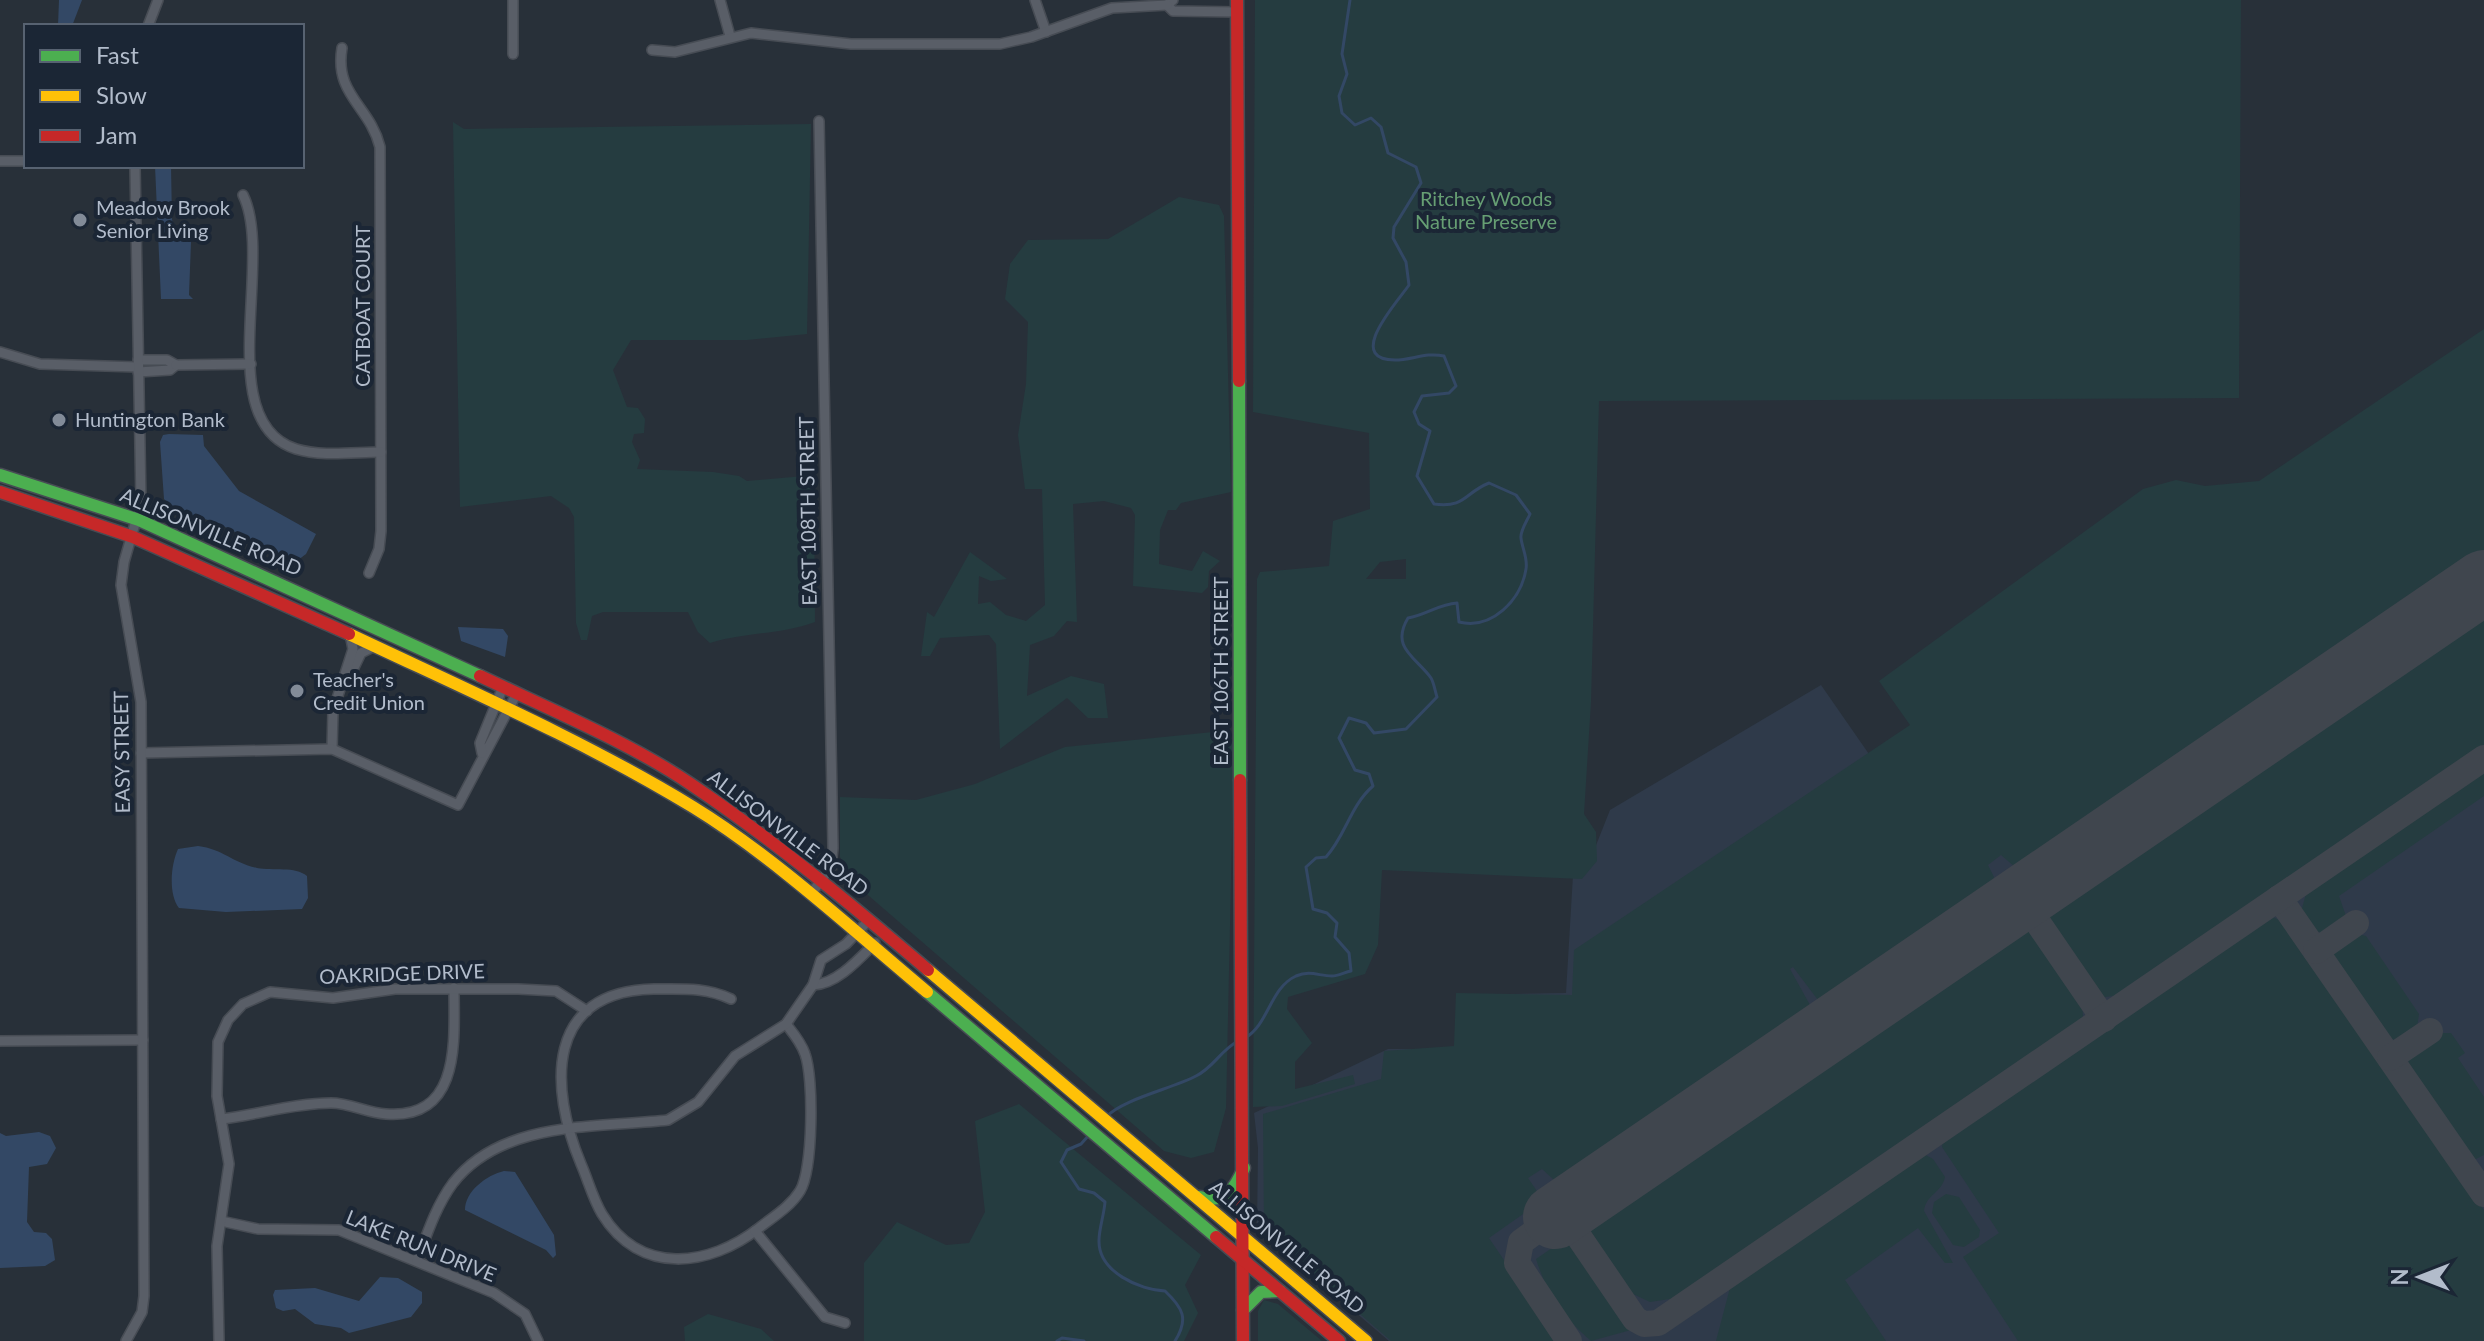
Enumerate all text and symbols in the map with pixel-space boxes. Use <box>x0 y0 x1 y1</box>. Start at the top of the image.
legend <box>24 24 304 168</box>
text: Fast <box>96 40 139 69</box>
text: Slow <box>96 80 147 109</box>
text: Jam <box>96 120 137 149</box>
park label: Ritchey Woods Nature Preserve <box>1415 186 1557 233</box>
place label: Meadow Brook Senior Living <box>96 195 231 242</box>
marker: Meadow Brook Senior Living <box>71 211 89 229</box>
street label: CATBOAT COURT <box>350 225 374 387</box>
place label: Huntington Bank <box>75 407 226 431</box>
marker: Huntington Bank <box>50 411 68 429</box>
street label: EAST 108TH STREET <box>793 416 821 606</box>
street label: ALLISONVILLE ROAD <box>117 482 306 580</box>
street label: EAST 106TH STREET <box>1208 576 1232 766</box>
place label: Teacher's Credit Union <box>313 667 425 714</box>
marker: Teacher's Credit Union <box>288 682 306 700</box>
street label: EASY STREET <box>108 690 134 813</box>
street label: ALLISONVILLE ROAD <box>704 764 874 900</box>
street label: OAKRIDGE DRIVE <box>319 958 485 988</box>
street label: ALLISONVILLE ROAD <box>1205 1174 1370 1318</box>
street label: LAKE RUN DRIVE <box>343 1204 500 1286</box>
north arrow <box>2380 1237 2460 1317</box>
text: N <box>2386 1269 2413 1285</box>

